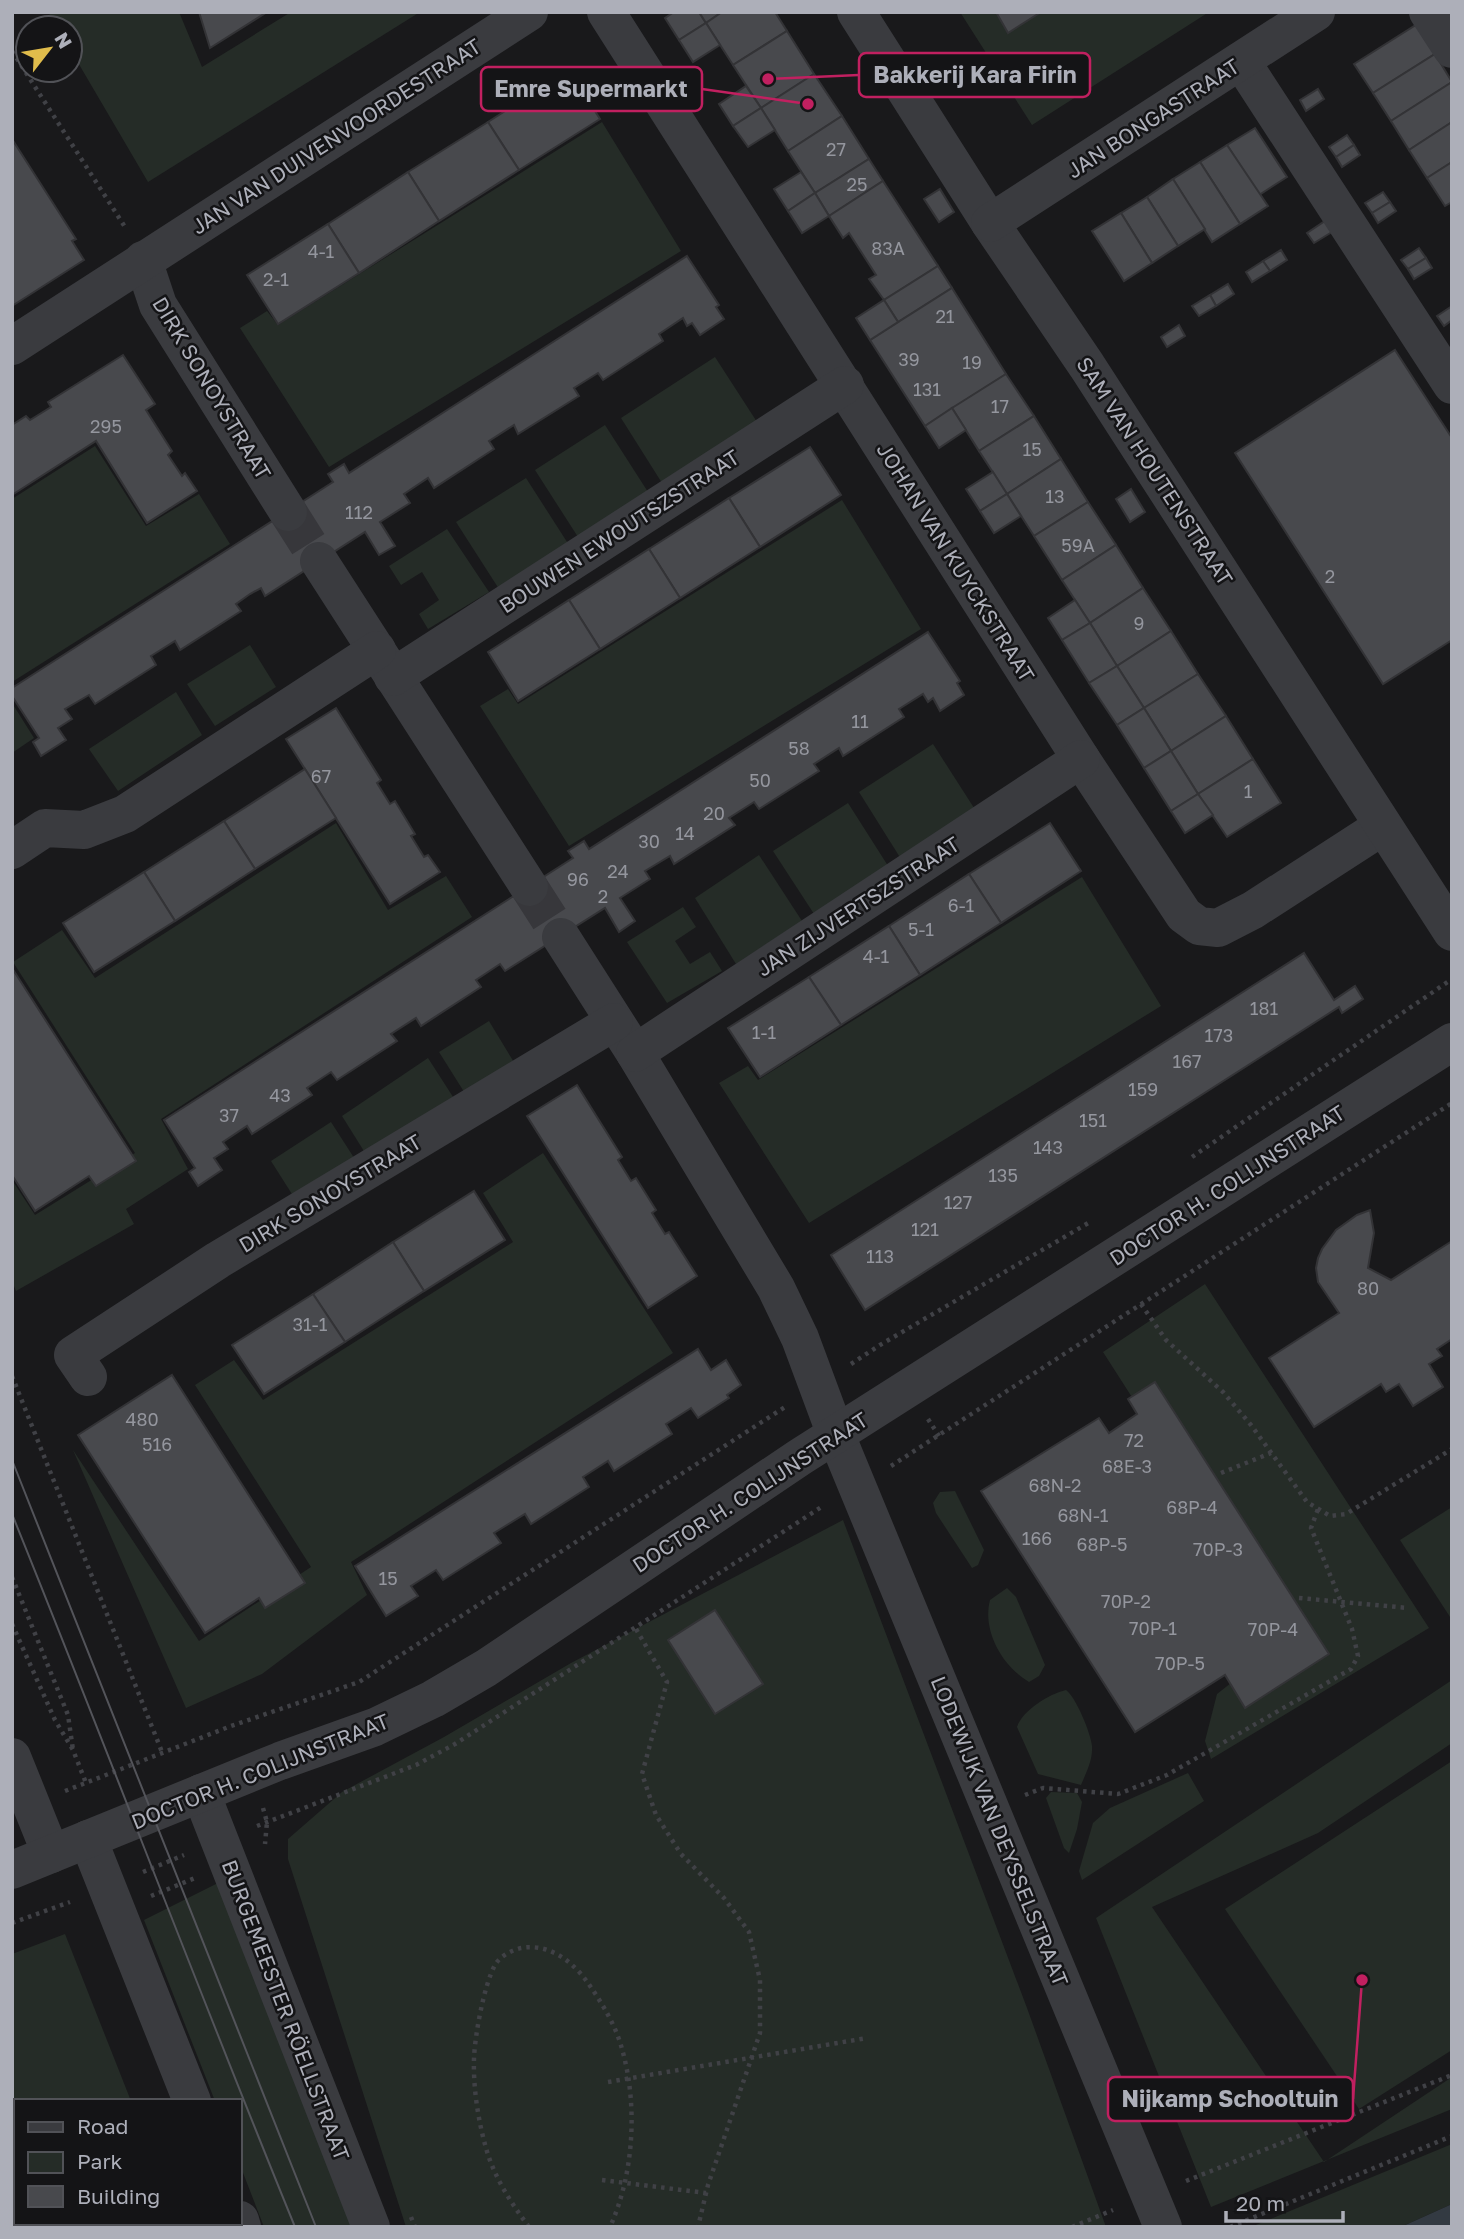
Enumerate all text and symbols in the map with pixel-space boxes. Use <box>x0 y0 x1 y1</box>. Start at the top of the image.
north arrow <box>14 14 84 84</box>
text: N <box>50 28 78 52</box>
street label: JAN VAN DUIVENVOORDESTRAAT <box>186 32 486 240</box>
callout: Bakkerij Kara Firin <box>859 53 1090 97</box>
street label: JAN BONGASTRAAT <box>1062 53 1244 183</box>
text: Bakkerij Kara Firin <box>873 60 1077 88</box>
callout: Emre Supermarkt <box>481 67 702 111</box>
text: Emre Supermarkt <box>494 74 688 102</box>
house number: 27 <box>826 138 846 160</box>
house number: 25 <box>847 173 867 195</box>
house number: 83A <box>871 237 905 259</box>
house number: 4-1 <box>308 240 335 262</box>
house number: 2-1 <box>263 268 289 290</box>
street label: DIRK SONOYSTRAAT <box>147 292 277 484</box>
house number: 21 <box>935 305 955 327</box>
house number: 39 <box>898 348 920 370</box>
house number: 19 <box>962 351 982 373</box>
street label: SAM VAN HOUTENSTRAAT <box>1071 352 1239 590</box>
house number: 131 <box>913 378 941 400</box>
house number: 17 <box>991 395 1009 417</box>
house number: 295 <box>90 415 122 437</box>
street label: JOHAN VAN KUYCKSTRAAT <box>871 438 1041 686</box>
house number: 15 <box>1022 438 1042 460</box>
street label: BOUWEN EWOUTSZSTRAAT <box>494 443 744 619</box>
house number: 13 <box>1045 485 1065 507</box>
house number: 112 <box>345 501 373 523</box>
house number: 59A <box>1061 534 1095 556</box>
house number: 2 <box>1325 565 1335 587</box>
house number: 9 <box>1134 612 1144 634</box>
house number: 11 <box>851 710 869 732</box>
house number: 58 <box>788 737 810 759</box>
house number: 67 <box>311 765 331 787</box>
house number: 50 <box>749 769 771 791</box>
house number: 1 <box>1244 780 1253 802</box>
house number: 20 <box>703 802 725 824</box>
house number: 14 <box>675 822 695 844</box>
house number: 30 <box>638 830 660 852</box>
street label: JAN ZIJVERTSZSTRAAT <box>752 831 964 981</box>
house number: 24 <box>607 860 629 882</box>
house number: 96 <box>567 868 589 890</box>
house number: 2 <box>598 885 608 907</box>
house number: 6-1 <box>948 894 974 916</box>
house number: 5-1 <box>908 918 934 940</box>
house number: 4-1 <box>863 945 890 967</box>
house number: 181 <box>1250 997 1278 1019</box>
house number: 1-1 <box>752 1021 776 1043</box>
house number: 173 <box>1205 1024 1233 1046</box>
house number: 167 <box>1172 1050 1202 1072</box>
house number: 159 <box>1128 1078 1158 1100</box>
house number: 43 <box>269 1084 291 1106</box>
street label: DOCTOR H. COLIJNSTRAAT <box>1104 1099 1350 1271</box>
house number: 37 <box>219 1104 239 1126</box>
house number: 151 <box>1079 1109 1107 1131</box>
street label: DIRK SONOYSTRAAT <box>234 1128 426 1258</box>
house number: 143 <box>1033 1136 1063 1158</box>
house number: 135 <box>988 1164 1018 1186</box>
house number: 127 <box>944 1191 972 1213</box>
house number: 121 <box>911 1218 939 1240</box>
house number: 113 <box>866 1245 894 1267</box>
house number: 80 <box>1357 1277 1379 1299</box>
house number: 31-1 <box>293 1313 328 1335</box>
street label: DOCTOR H. COLIJNSTRAAT <box>627 1406 873 1578</box>
house number: 480 <box>125 1408 159 1430</box>
house number: 72 <box>1124 1429 1144 1451</box>
house number: 516 <box>142 1433 172 1455</box>
house number: 68E-3 <box>1102 1455 1152 1477</box>
house number: 68N-2 <box>1029 1474 1081 1496</box>
house number: 68P-4 <box>1166 1496 1218 1518</box>
house number: 68N-1 <box>1057 1504 1109 1526</box>
house number: 166 <box>1022 1527 1052 1549</box>
house number: 68P-5 <box>1077 1533 1127 1555</box>
house number: 70P-3 <box>1193 1538 1243 1560</box>
house number: 15 <box>378 1567 398 1589</box>
house number: 70P-2 <box>1101 1590 1151 1612</box>
house number: 70P-1 <box>1129 1617 1177 1639</box>
house number: 70P-4 <box>1248 1618 1298 1640</box>
house number: 70P-5 <box>1155 1652 1205 1674</box>
street label: LODEWIJK VAN DEYSSELSTRAAT <box>926 1672 1074 1990</box>
street label: DOCTOR H. COLIJNSTRAAT <box>127 1707 393 1835</box>
street label: BURGEMEESTER RÖELLSTRAAT <box>216 1856 356 2164</box>
callout: Nijkamp Schooltuin <box>1108 2077 1353 2121</box>
text: Nijkamp Schooltuin <box>1121 2084 1339 2112</box>
legend <box>14 2099 242 2225</box>
text: Road <box>77 2113 128 2139</box>
text: Park <box>77 2148 123 2174</box>
scale bar <box>1226 2180 1343 2224</box>
text: Building <box>77 2183 160 2209</box>
text: 20 m <box>1236 2190 1285 2216</box>

